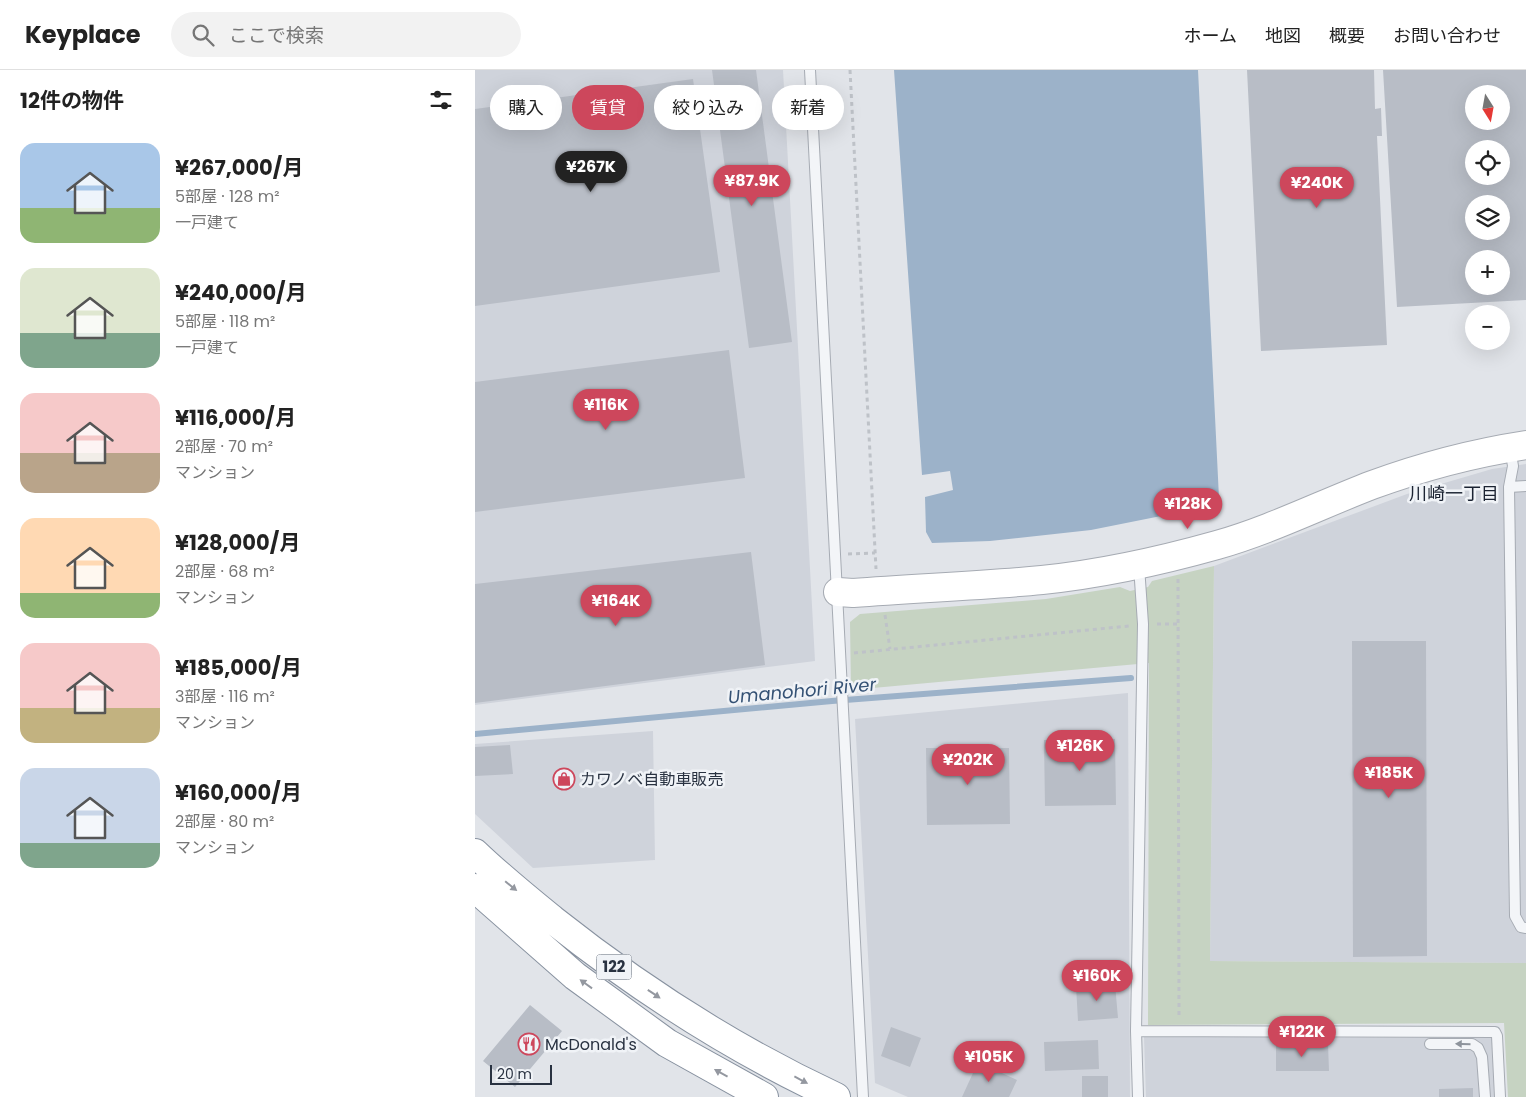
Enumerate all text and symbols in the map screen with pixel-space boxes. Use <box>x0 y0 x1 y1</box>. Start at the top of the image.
search box <box>171 12 521 57</box>
text: Keyplace <box>25 18 141 51</box>
icon: search <box>189 21 217 49</box>
text: ここで検索 <box>229 22 324 49</box>
text: ホーム <box>1184 23 1237 48</box>
text: 地図 <box>1265 23 1301 48</box>
text: 概要 <box>1329 23 1365 48</box>
text: お問い合わせ <box>1393 23 1501 48</box>
chip: 購入 <box>490 85 562 130</box>
chip: 賃貸 <box>572 85 644 130</box>
chip: 絞り込み <box>654 85 762 130</box>
chip: 新着 <box>772 85 844 130</box>
north arrow <box>1465 85 1510 130</box>
map controls <box>1465 85 1510 350</box>
text: 12件の物件 <box>20 86 124 115</box>
icon: filters <box>427 86 455 114</box>
button: locate <box>1465 140 1510 185</box>
pin: ¥267K <box>556 150 626 193</box>
text: ¥267,000/月 <box>175 153 303 182</box>
text: ¥267K <box>566 155 616 178</box>
icon: home <box>60 163 120 223</box>
pin: ¥87.9K <box>711 164 793 207</box>
pin: ¥240K <box>1282 166 1352 209</box>
text: ¥87.9K <box>724 169 780 192</box>
text: ¥240K <box>1291 171 1343 194</box>
text: 5部屋 · 128 m² <box>175 185 279 208</box>
button: layers <box>1465 195 1510 240</box>
text: 一戸建て <box>175 211 239 234</box>
button: + <box>1465 250 1510 295</box>
text: ¥240,000/月 <box>175 278 307 307</box>
icon: home <box>60 288 120 348</box>
button: − <box>1465 305 1510 350</box>
text: 5部屋 · 118 m² <box>175 310 275 333</box>
text: 一戸建て <box>175 336 239 359</box>
pin: ¥116K <box>571 388 641 431</box>
text: ¥116K <box>584 393 628 416</box>
text: ¥116,000/月 <box>175 403 296 432</box>
icon: home <box>60 413 120 473</box>
text: 2部屋 · 70 m² <box>175 435 273 458</box>
text: マンション <box>175 461 255 484</box>
district label: 川崎一丁目 <box>1409 481 1499 506</box>
pin: ¥128K <box>1153 488 1223 530</box>
text: ¥128K <box>1164 492 1212 515</box>
text: ¥128,000/月 <box>175 528 300 557</box>
icon: home <box>60 538 120 598</box>
text: 2部屋 · 68 m² <box>175 560 274 583</box>
pin: ¥164K <box>581 584 651 627</box>
text: マンション <box>175 586 255 609</box>
text: ¥164K <box>592 589 640 612</box>
text: ¥185,000/月 <box>175 653 302 682</box>
icon: home <box>60 663 120 723</box>
water label: Umanohori River <box>727 671 878 709</box>
text: 3部屋 · 116 m² <box>175 685 275 708</box>
text: マンション <box>175 711 255 734</box>
pin: ¥126K <box>1045 730 1115 772</box>
text: ¥126K <box>1056 734 1104 757</box>
pin: ¥202K <box>933 744 1003 786</box>
text: ¥202K <box>943 748 993 771</box>
pin: ¥185K <box>1354 756 1424 799</box>
text: ¥185K <box>1365 761 1413 784</box>
shop icon: カワノベ自動車販売 <box>552 767 576 791</box>
place label: カワノベ自動車販売 <box>580 768 723 791</box>
text: ¥160,000/月 <box>175 778 302 807</box>
icon: home <box>60 788 120 848</box>
text: 2部屋 · 80 m² <box>175 810 274 833</box>
text: マンション <box>175 836 255 859</box>
one-way arrow <box>504 880 517 891</box>
road number: 122 <box>597 954 631 980</box>
pin: ¥160K <box>1062 960 1132 1002</box>
text: ¥160K <box>1073 964 1121 987</box>
one-way arrow <box>579 979 592 989</box>
one-way arrow <box>648 989 661 999</box>
pin: ¥122K <box>1267 1016 1337 1058</box>
text: ¥122K <box>1279 1020 1325 1043</box>
restaurant icon: McDonald's <box>517 1032 541 1056</box>
place label: McDonald's <box>545 1033 637 1056</box>
pin: ¥105K <box>954 1040 1024 1083</box>
one-way arrow <box>1455 1040 1471 1048</box>
text: ¥105K <box>965 1045 1013 1068</box>
scale bar <box>490 1062 553 1085</box>
text: 20 m <box>497 1064 532 1084</box>
one-way arrow <box>714 1069 728 1078</box>
one-way arrow <box>794 1076 808 1084</box>

